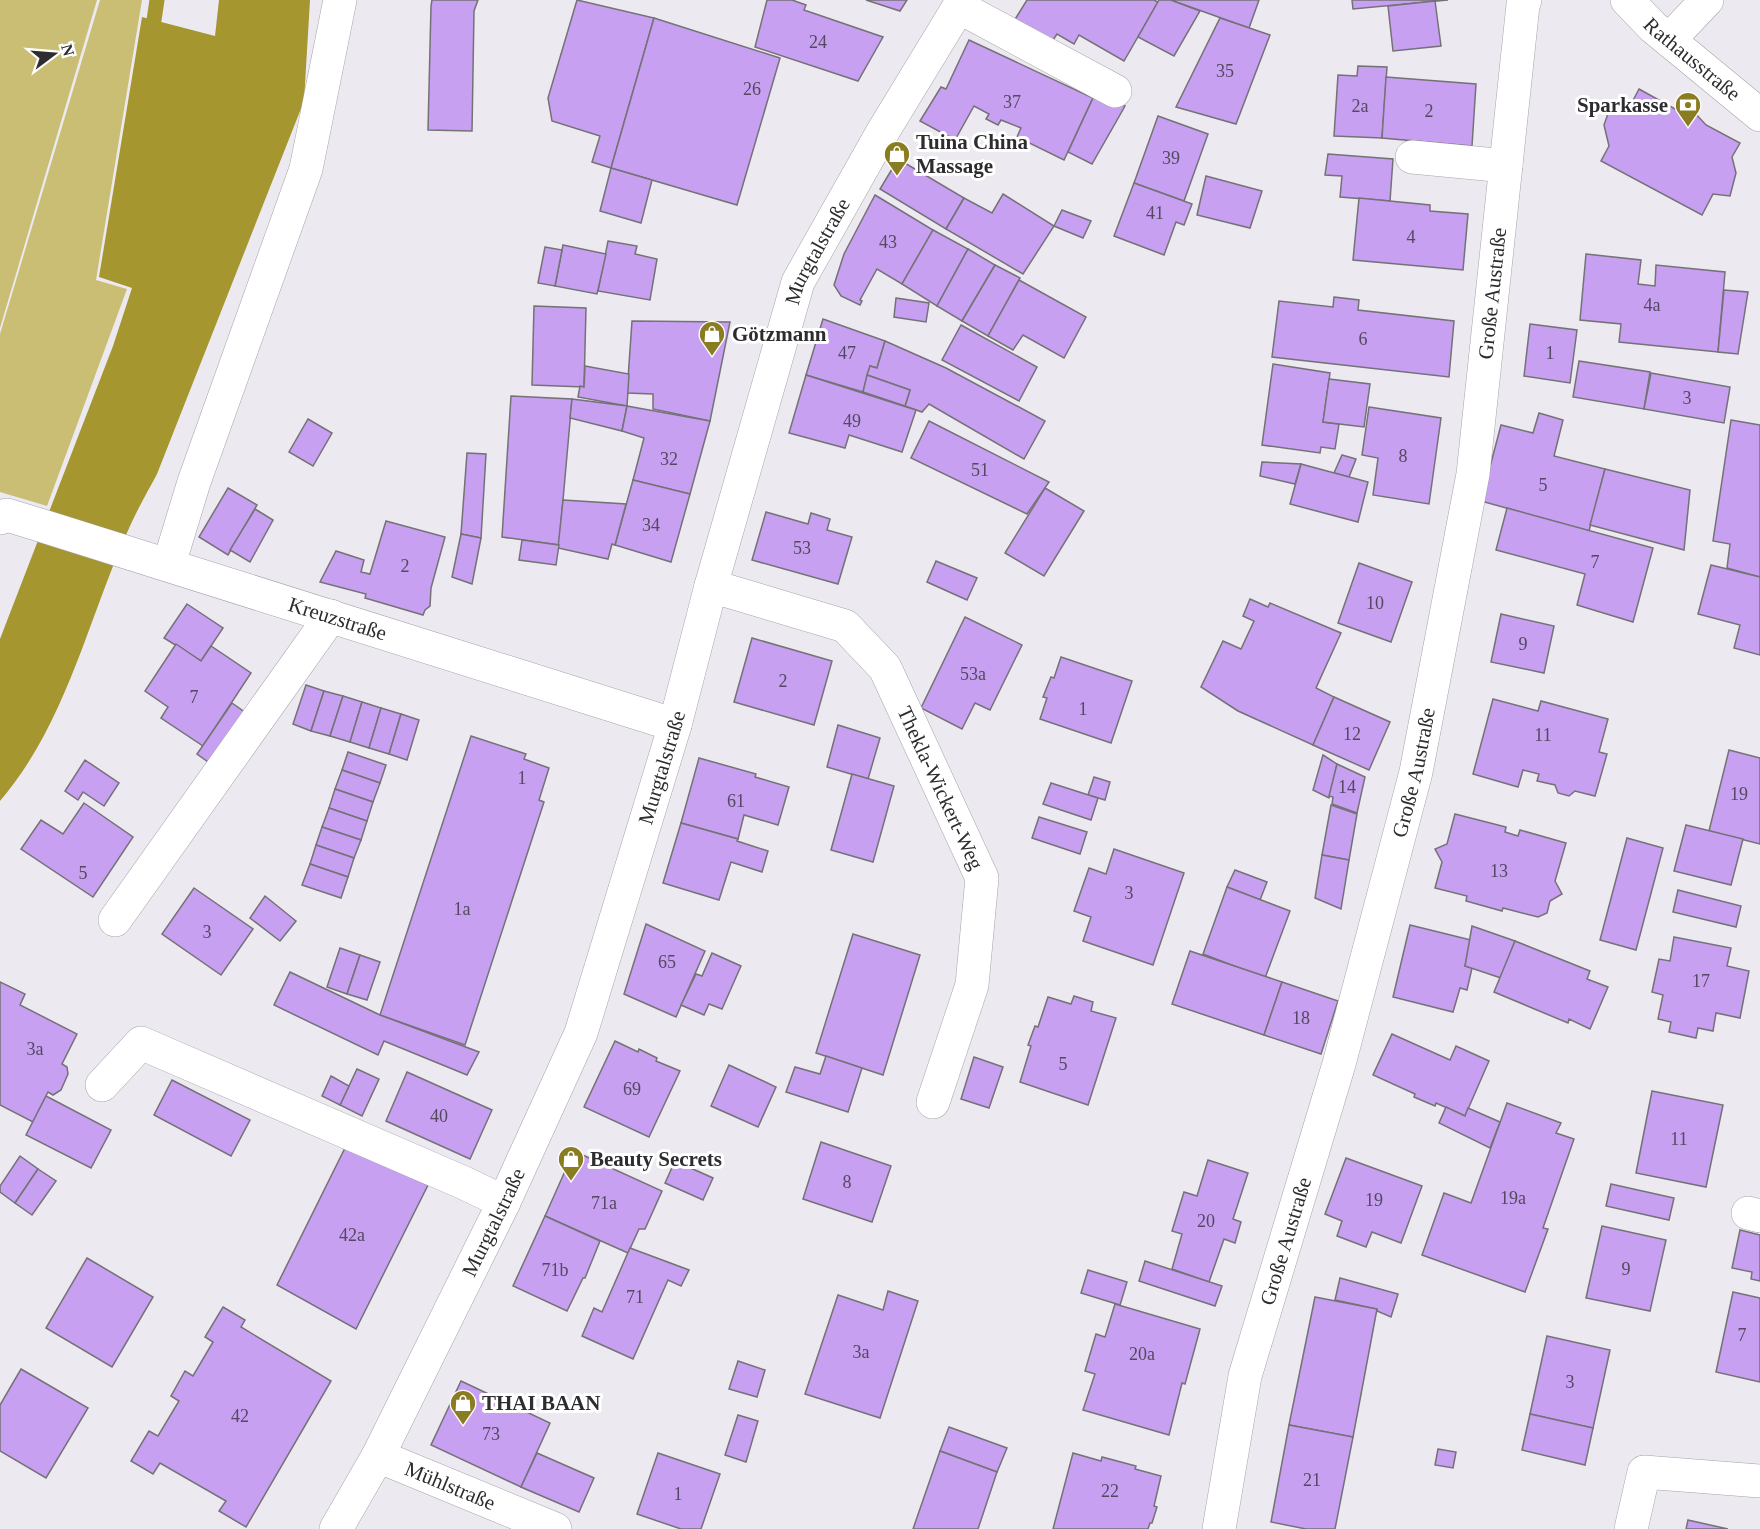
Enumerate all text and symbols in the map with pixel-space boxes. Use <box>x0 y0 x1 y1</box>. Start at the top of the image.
street label: Rathausstraße <box>1639 13 1745 106</box>
north arrow <box>24 24 84 84</box>
house number: 24 <box>809 32 827 52</box>
text: N <box>58 42 78 58</box>
house number: 35 <box>1216 61 1234 81</box>
house number: 26 <box>743 79 761 99</box>
bank icon: Sparkasse <box>1673 90 1703 128</box>
house number: 37 <box>1003 92 1021 112</box>
place label: Sparkasse <box>1577 93 1668 117</box>
house number: 2a <box>1352 96 1369 116</box>
house number: 2 <box>1425 101 1434 121</box>
place label: Tuina China Massage <box>916 130 1028 178</box>
shop icon: Tuina China Massage <box>882 139 912 177</box>
house number: 39 <box>1162 148 1180 168</box>
street label: Murgtalstraße <box>780 194 855 307</box>
house number: 41 <box>1146 203 1164 223</box>
street label: Große Austraße <box>1473 226 1511 361</box>
house number: 4 <box>1407 227 1416 247</box>
house number: 43 <box>879 232 897 252</box>
house number: 4a <box>1644 295 1661 315</box>
shop icon: Götzmann <box>697 319 727 357</box>
place label: Götzmann <box>732 322 827 346</box>
house number: 6 <box>1359 329 1368 349</box>
house number: 47 <box>838 343 856 363</box>
house number: 1 <box>1546 343 1555 363</box>
house number: 3 <box>1683 388 1692 408</box>
house number: 49 <box>843 411 861 431</box>
house number: 8 <box>1399 446 1408 466</box>
house number: 32 <box>660 449 678 469</box>
house number: 51 <box>971 460 989 480</box>
house number: 5 <box>1539 475 1548 495</box>
house number: 34 <box>642 515 660 535</box>
house number: 53 <box>793 538 811 558</box>
house number: 7 <box>1591 552 1600 572</box>
house number: 2 <box>401 556 410 576</box>
street label: Kreuzstraße <box>285 592 390 645</box>
house number: 10 <box>1366 593 1384 613</box>
house number: 9 <box>1519 634 1528 654</box>
house number: 53a <box>960 664 986 684</box>
house number: 2 <box>779 671 788 691</box>
house number: 7 <box>190 687 199 707</box>
house number: 1 <box>1079 699 1088 719</box>
street label: Thekla-Wickert-Weg <box>892 703 989 874</box>
street label: Große Austraße <box>1387 706 1440 840</box>
street label: Murgtalstraße <box>633 708 690 827</box>
house number: 12 <box>1343 724 1361 744</box>
house number: 11 <box>1534 725 1552 745</box>
house number: 1 <box>518 768 527 788</box>
house number: 14 <box>1338 777 1356 797</box>
house number: 19 <box>1730 784 1748 804</box>
house number: 61 <box>727 791 745 811</box>
house number: 13 <box>1490 861 1508 881</box>
house number: 5 <box>79 863 88 883</box>
house number: 3 <box>1125 883 1134 903</box>
house number: 1a <box>454 899 471 919</box>
house number: 3 <box>203 922 212 942</box>
house number: 65 <box>658 952 676 972</box>
house number: 17 <box>1692 971 1710 991</box>
house number: 18 <box>1292 1008 1310 1028</box>
house number: 3a <box>27 1039 44 1059</box>
house number: 5 <box>1059 1054 1068 1074</box>
house number: 69 <box>623 1079 641 1099</box>
house number: 40 <box>430 1106 448 1126</box>
house number: 11 <box>1670 1129 1688 1149</box>
shop icon: Beauty Secrets <box>556 1144 586 1182</box>
place label: Beauty Secrets <box>590 1147 722 1171</box>
street label: Murgtalstraße <box>457 1164 530 1280</box>
house number: 8 <box>843 1172 852 1192</box>
street label: Große Austraße <box>1255 1174 1316 1308</box>
house number: 19a <box>1500 1188 1526 1208</box>
house number: 19 <box>1365 1190 1383 1210</box>
house number: 71a <box>591 1193 617 1213</box>
house number: 20 <box>1197 1211 1215 1231</box>
house number: 42a <box>339 1225 365 1245</box>
house number: 9 <box>1622 1259 1631 1279</box>
house number: 71b <box>542 1260 569 1280</box>
house number: 71 <box>626 1287 644 1307</box>
house number: 7 <box>1738 1325 1747 1345</box>
house number: 3a <box>853 1342 870 1362</box>
house number: 20a <box>1129 1344 1155 1364</box>
house number: 3 <box>1566 1372 1575 1392</box>
shop icon: THAI BAAN <box>448 1388 478 1426</box>
place label: THAI BAAN <box>482 1391 600 1415</box>
house number: 42 <box>231 1406 249 1426</box>
house number: 73 <box>482 1424 500 1444</box>
street label: Mühlstraße <box>401 1456 499 1515</box>
house number: 21 <box>1303 1470 1321 1490</box>
house number: 22 <box>1101 1481 1119 1501</box>
house number: 1 <box>674 1484 683 1504</box>

